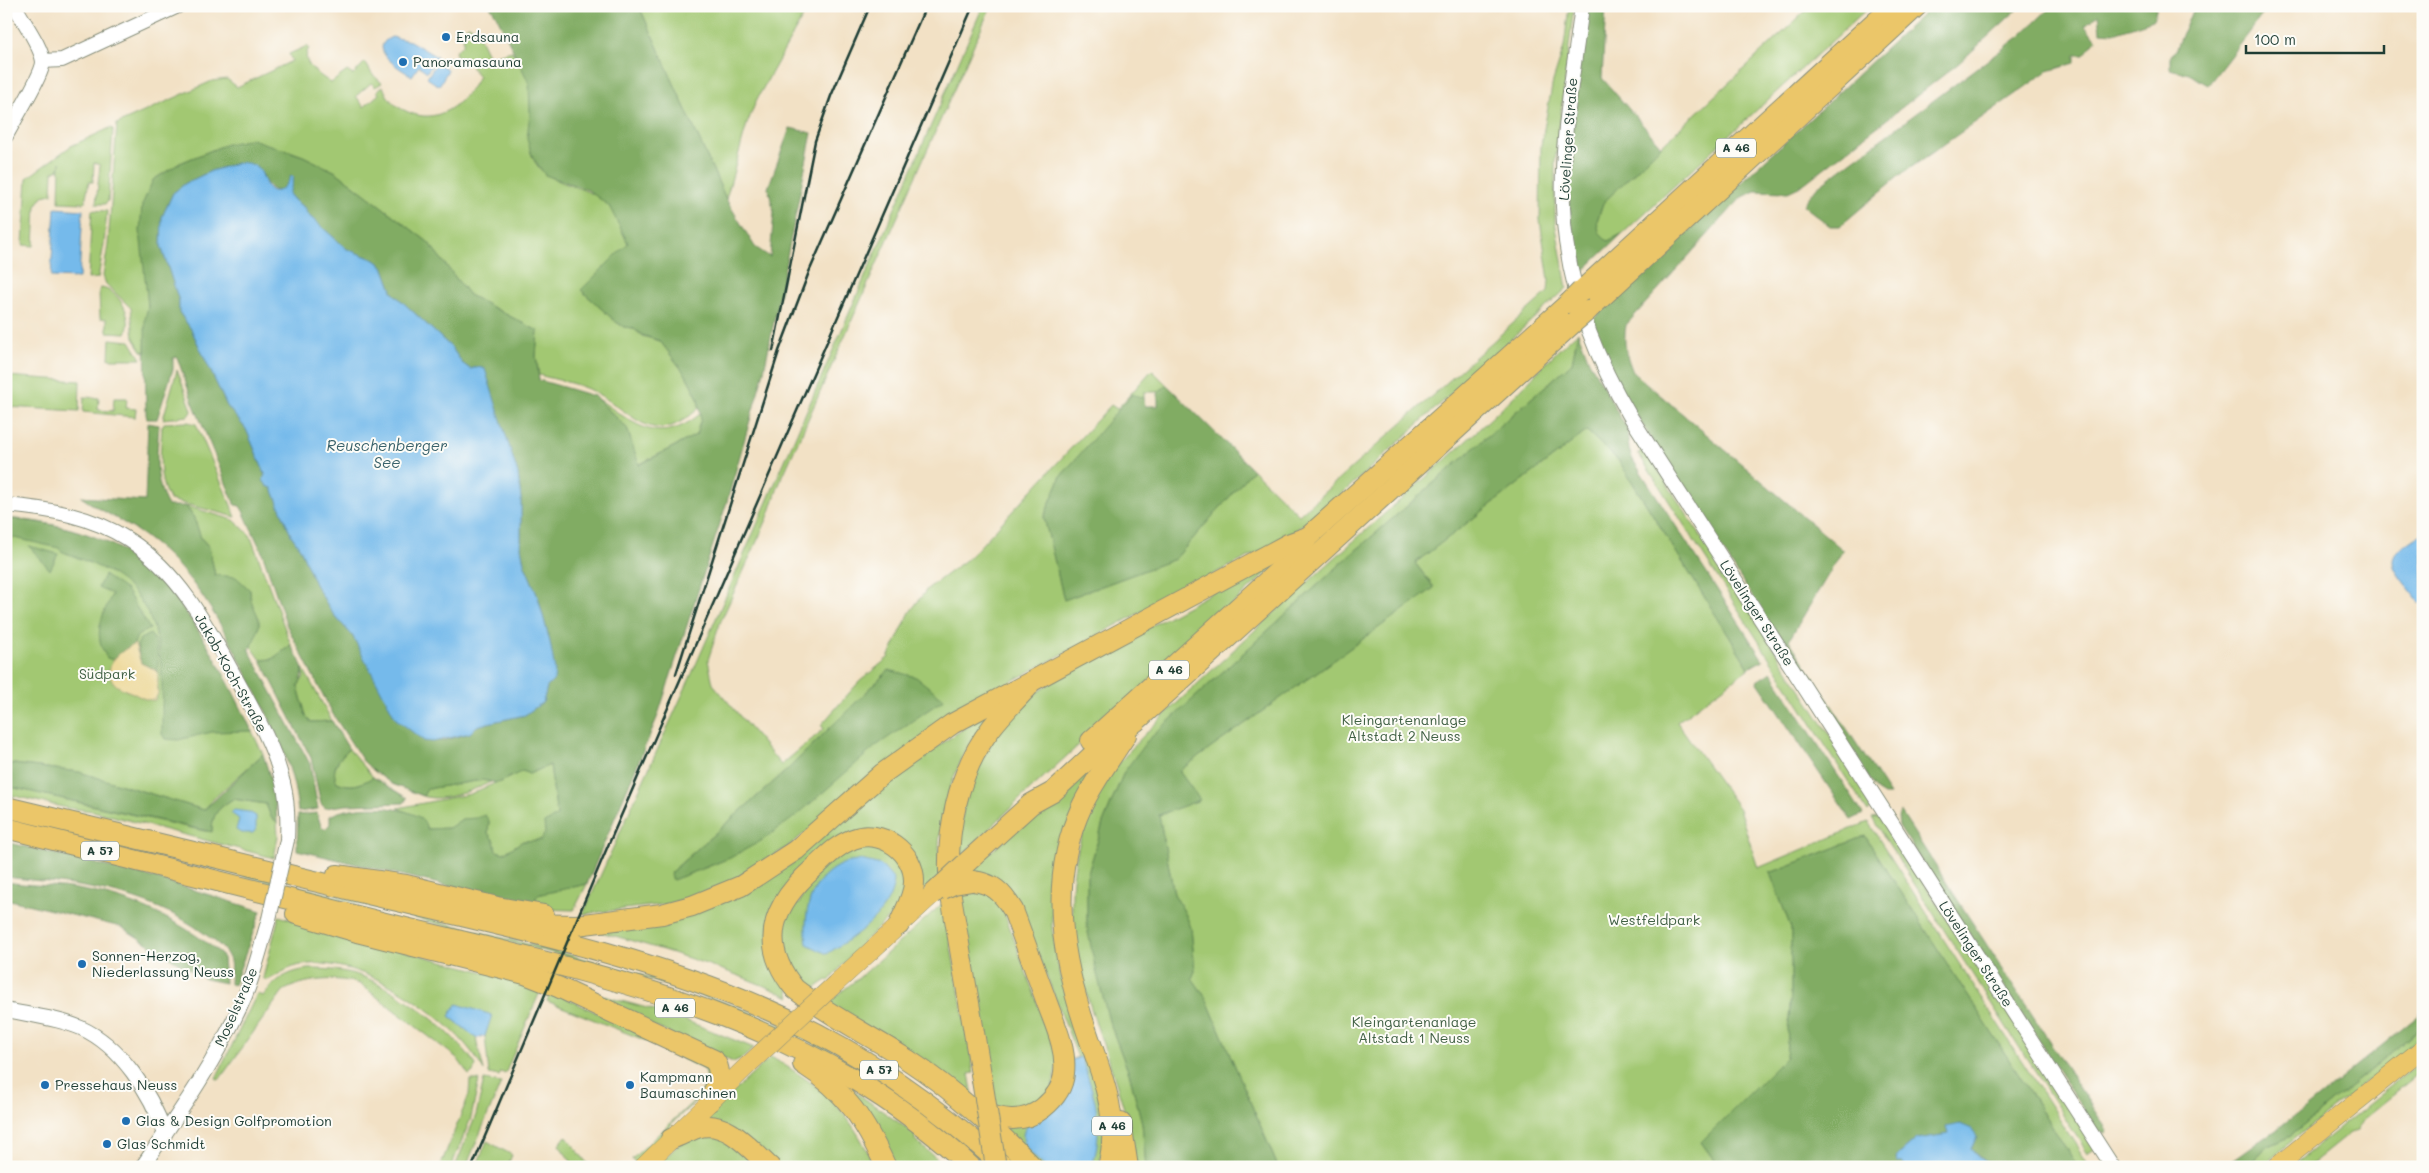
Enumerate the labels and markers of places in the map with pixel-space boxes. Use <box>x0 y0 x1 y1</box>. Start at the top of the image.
place label: Erdsauna <box>456 27 520 46</box>
marker: Erdsauna <box>440 31 452 43</box>
place label: Panoramasauna <box>413 52 522 71</box>
marker: Panoramasauna <box>397 56 409 68</box>
place label: Sonnen-Herzog, Niederlassung Neuss <box>92 946 234 981</box>
marker: Sonnen-Herzog, Niederlassung Neuss <box>76 958 88 970</box>
place label: Kampmann Baumaschinen <box>640 1067 736 1102</box>
place label: Pressehaus Neuss <box>55 1075 177 1094</box>
marker: Pressehaus Neuss <box>39 1079 51 1091</box>
marker: Kampmann Baumaschinen <box>624 1079 636 1091</box>
place label: Glas & Design Golfpromotion <box>136 1111 332 1130</box>
marker: Glas & Design Golfpromotion <box>120 1115 132 1127</box>
place label: Glas Schmidt <box>117 1134 205 1153</box>
marker: Glas Schmidt <box>101 1138 113 1150</box>

